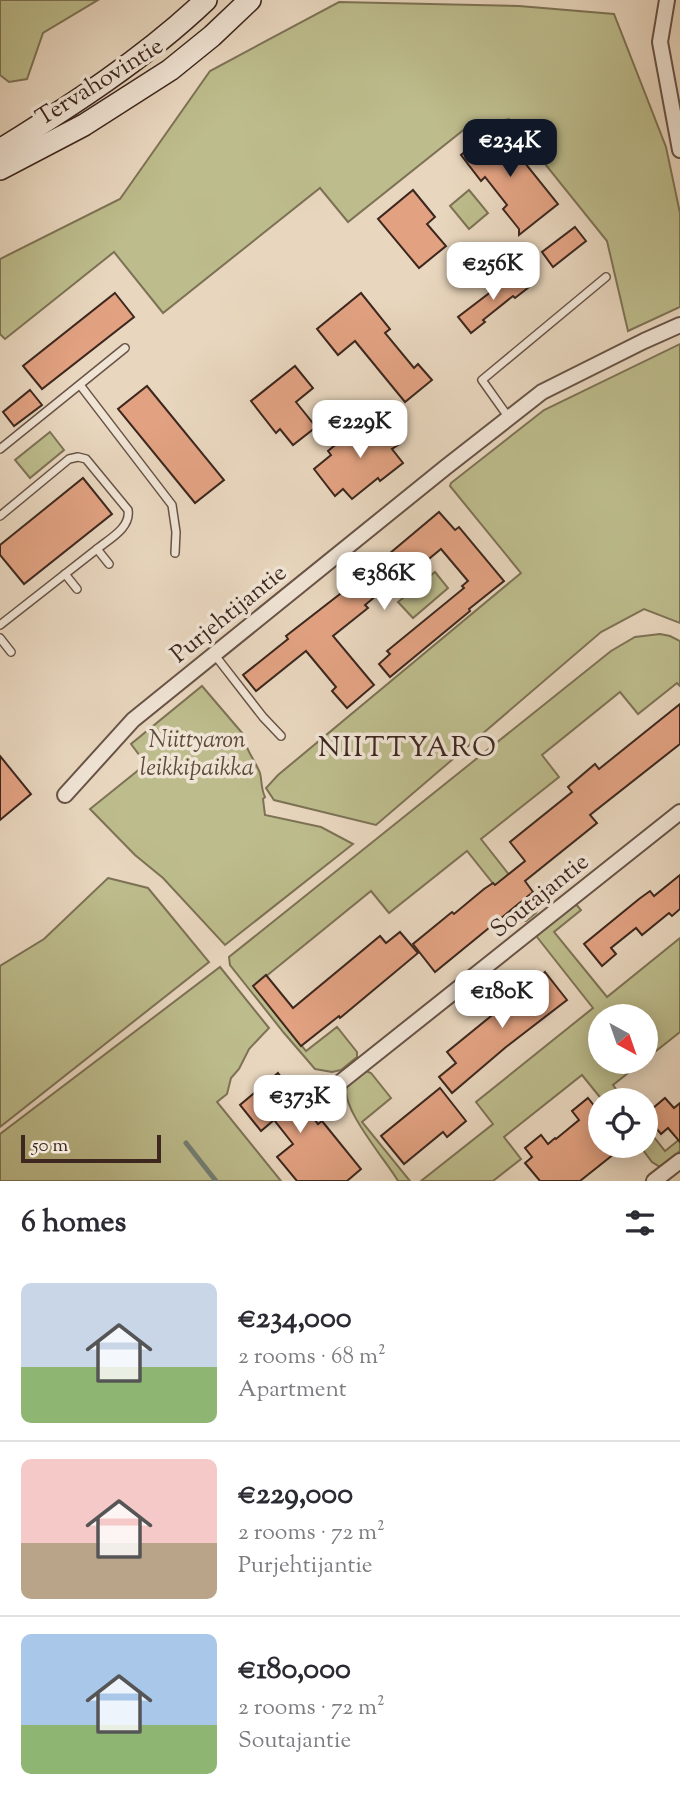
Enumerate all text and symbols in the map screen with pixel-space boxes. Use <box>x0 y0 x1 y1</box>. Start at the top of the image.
street label: Tervahovintie <box>30 30 170 135</box>
pin: €234K <box>461 120 559 179</box>
text: €234K <box>479 125 541 158</box>
pin: €256K <box>444 243 542 302</box>
text: €256K <box>463 248 523 281</box>
pin: €229K <box>311 400 409 460</box>
text: €229K <box>328 406 392 439</box>
pin: €386K <box>335 552 433 612</box>
street label: Purjehtijantie <box>164 557 295 672</box>
text: €386K <box>353 558 416 591</box>
park label: Niittyaron leikkipaikka <box>140 724 254 786</box>
district label: NIITTYARO <box>318 729 498 769</box>
street label: Soutajantie <box>484 846 597 947</box>
pin: €180K <box>453 970 551 1030</box>
text: €180K <box>471 976 533 1009</box>
north arrow <box>588 1004 658 1074</box>
map controls <box>588 1004 658 1158</box>
pin: €373K <box>251 1076 349 1135</box>
text: €373K <box>270 1081 330 1114</box>
button: locate <box>588 1088 658 1158</box>
scale bar <box>21 1132 161 1164</box>
text: 50 m <box>32 1133 68 1160</box>
text: 6 homes <box>21 1202 126 1245</box>
icon: filters <box>621 1204 659 1242</box>
text: €234,000 <box>238 1298 352 1341</box>
icon: home <box>77 1311 161 1395</box>
text: 2 rooms · 68 m² <box>238 1341 386 1374</box>
text: Apartment <box>238 1374 347 1407</box>
text: €229,000 <box>238 1474 353 1517</box>
icon: home <box>77 1487 161 1571</box>
text: 2 rooms · 72 m² <box>238 1517 385 1550</box>
text: Purjehtijantie <box>238 1550 373 1583</box>
text: €180,000 <box>238 1649 351 1692</box>
icon: home <box>77 1662 161 1746</box>
text: 2 rooms · 72 m² <box>238 1692 385 1725</box>
text: Soutajantie <box>238 1725 351 1758</box>

